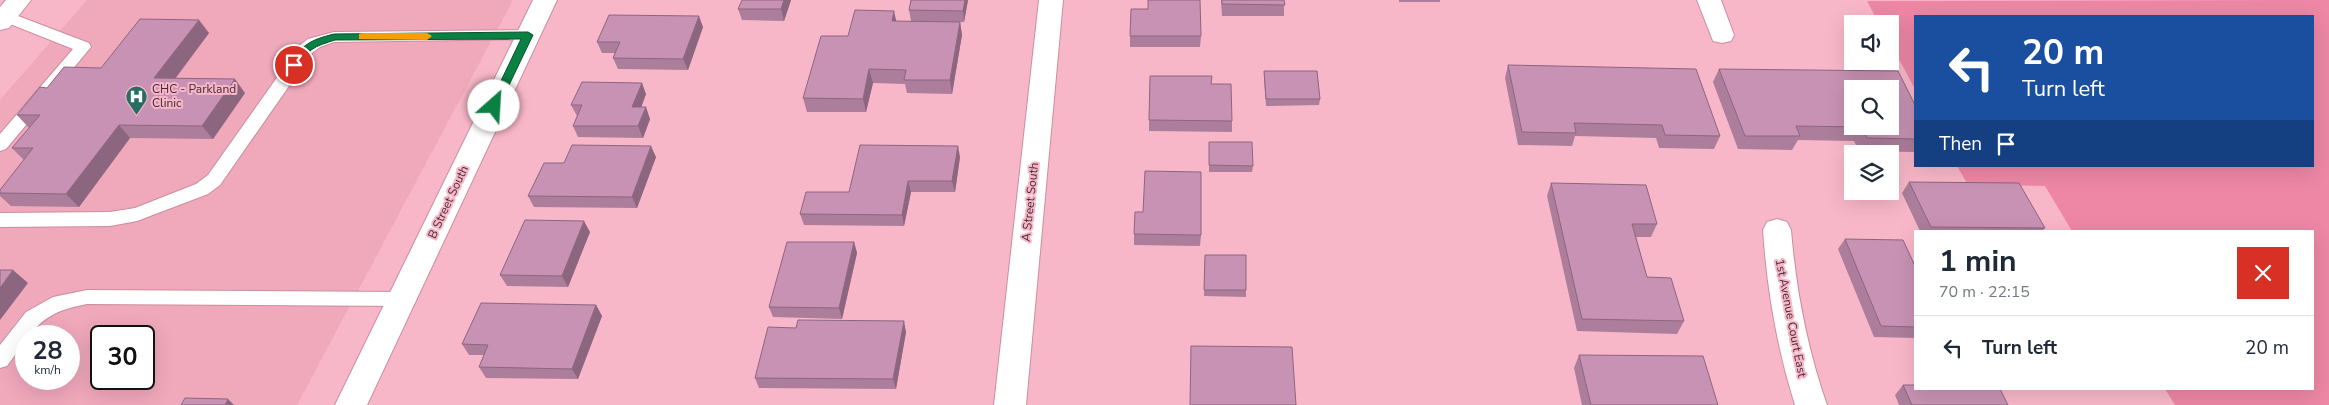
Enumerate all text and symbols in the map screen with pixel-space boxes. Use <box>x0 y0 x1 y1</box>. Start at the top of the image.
map controls <box>1844 15 1899 200</box>
button: sound <box>1844 15 1899 70</box>
text: 20 m <box>2022 29 2104 76</box>
icon: left <box>1939 35 2004 100</box>
pin <box>273 44 315 86</box>
icon: arrive <box>280 51 308 79</box>
text: Turn left <box>2022 74 2105 104</box>
position arrow <box>467 79 519 131</box>
button: search <box>1844 80 1899 135</box>
place label: CHC - Parkland Clinic <box>152 81 236 111</box>
hospital icon: CHC - Parkland Clinic <box>124 84 148 115</box>
icon: arrive <box>1992 130 2020 158</box>
text: Then <box>1939 131 1982 157</box>
button: layers <box>1844 145 1899 200</box>
street label: A Street South <box>1018 162 1042 242</box>
street label: B Street South <box>424 163 472 241</box>
text: 1 min <box>1939 241 2017 282</box>
button: close <box>2237 247 2289 299</box>
street label: 1st Avenue Court East <box>1772 257 1810 379</box>
text: 70 m · 22:15 <box>1939 281 2030 303</box>
speed limit sign: 30 <box>90 325 155 390</box>
text: 28 <box>32 334 63 368</box>
icon: left <box>1939 334 1967 362</box>
text: Turn left <box>1982 335 2057 361</box>
text: 20 m <box>2245 335 2289 361</box>
text: km/h <box>34 362 61 378</box>

